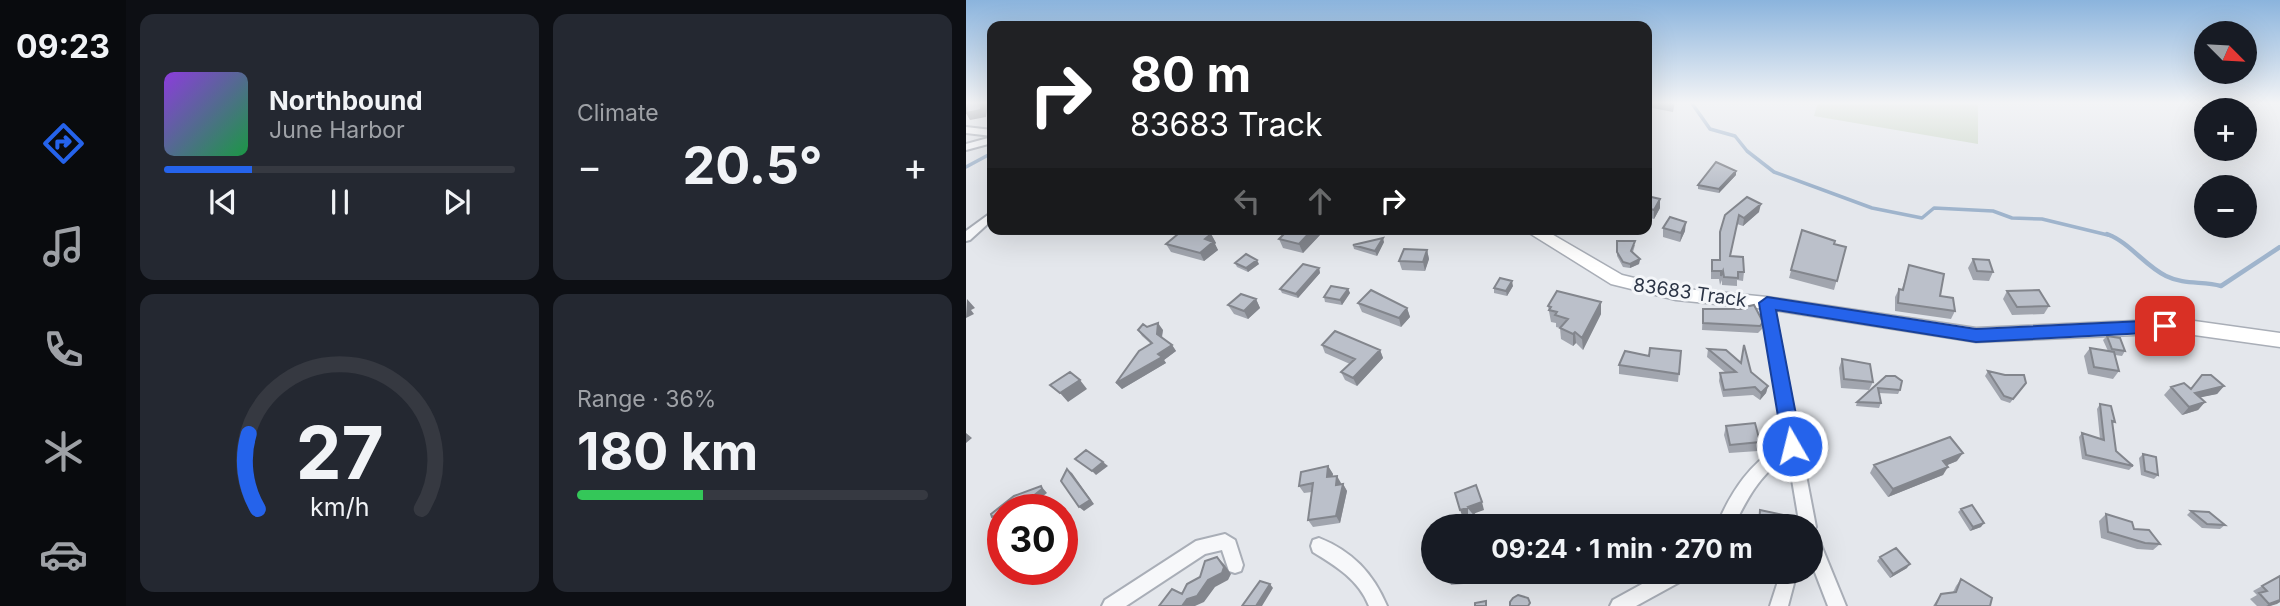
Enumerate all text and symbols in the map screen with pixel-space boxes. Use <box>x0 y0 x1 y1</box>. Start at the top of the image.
north arrow <box>2194 21 2258 84</box>
map controls <box>2194 21 2257 238</box>
text: 09:23 <box>16 27 110 66</box>
text: 80 m <box>1130 45 1251 104</box>
icon: right <box>1015 49 1106 140</box>
text: Northbound <box>269 85 423 116</box>
button: + <box>2194 98 2257 161</box>
text: Climate <box>577 99 659 127</box>
text: 83683 Track <box>1130 105 1323 144</box>
text: June Harbor <box>269 116 405 144</box>
icon: directions <box>39 119 88 168</box>
text: 20.5° <box>682 134 823 197</box>
text: − <box>577 143 602 189</box>
text: + <box>903 143 928 189</box>
button: − <box>2194 175 2257 238</box>
icon: left <box>1228 182 1266 220</box>
icon: ahead <box>1301 182 1339 220</box>
icon: right <box>1374 182 1412 220</box>
icon: previous <box>204 183 242 221</box>
icon: pause <box>321 183 359 221</box>
icon: next <box>438 183 476 221</box>
icon: music <box>39 222 88 271</box>
street label: 83683 Track <box>1632 273 1749 312</box>
pin <box>2135 296 2195 356</box>
icon: arrive <box>2146 307 2184 345</box>
icon: phone <box>39 325 88 374</box>
text: Range · 36% <box>577 385 716 413</box>
text: 27 <box>295 408 384 497</box>
position arrow <box>1755 409 1829 483</box>
text: 180 km <box>577 420 758 483</box>
icon: climate <box>39 427 88 476</box>
text: km/h <box>310 492 369 522</box>
speed limit sign: 30 <box>987 494 1078 585</box>
icon: car <box>39 530 88 579</box>
text: 09:24 · 1 min · 270 m <box>1491 533 1753 564</box>

